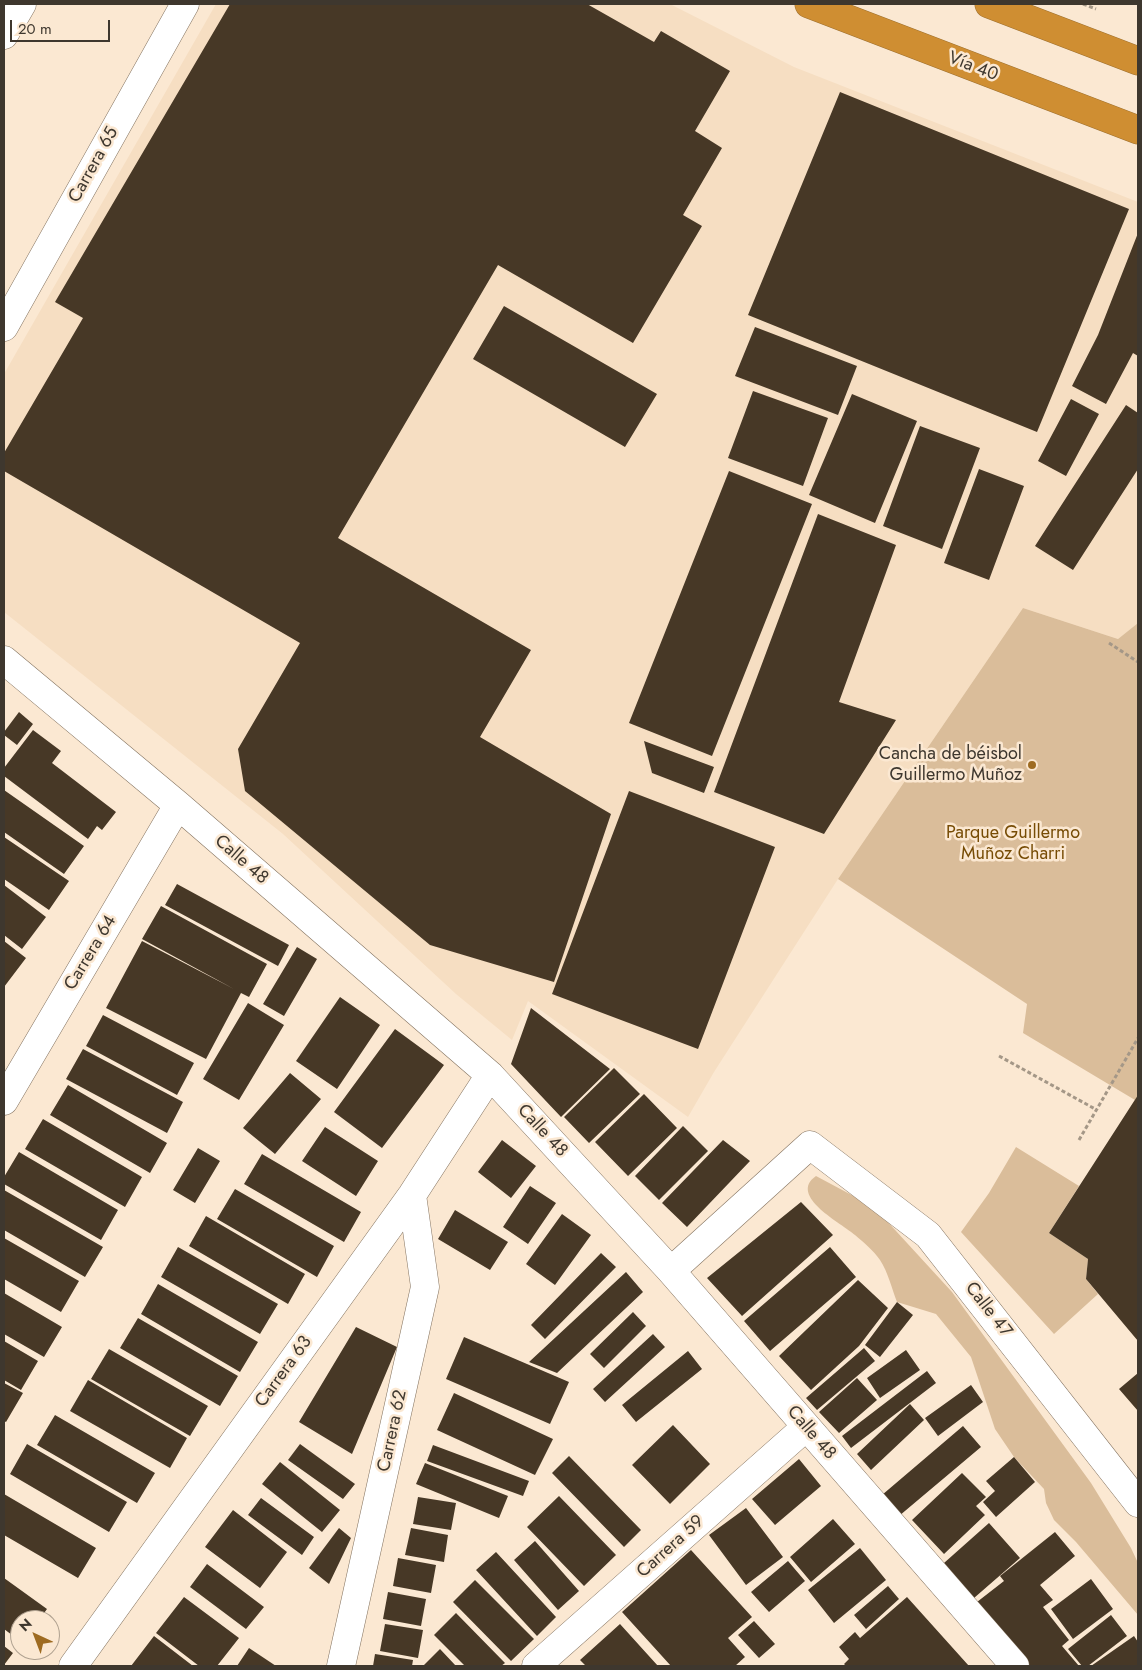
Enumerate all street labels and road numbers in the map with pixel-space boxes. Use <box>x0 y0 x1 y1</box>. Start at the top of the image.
street label: Vía 40 <box>945 48 1001 86</box>
street label: Carrera 65 <box>64 123 124 207</box>
street label: Calle 48 <box>210 831 272 889</box>
street label: Carrera 64 <box>60 912 122 994</box>
street label: Calle 48 <box>512 1100 572 1162</box>
street label: Calle 47 <box>960 1278 1016 1342</box>
street label: Carrera 63 <box>251 1332 317 1412</box>
street label: Carrera 62 <box>374 1388 412 1474</box>
street label: Calle 48 <box>782 1402 840 1464</box>
street label: Carrera 59 <box>633 1511 709 1583</box>

